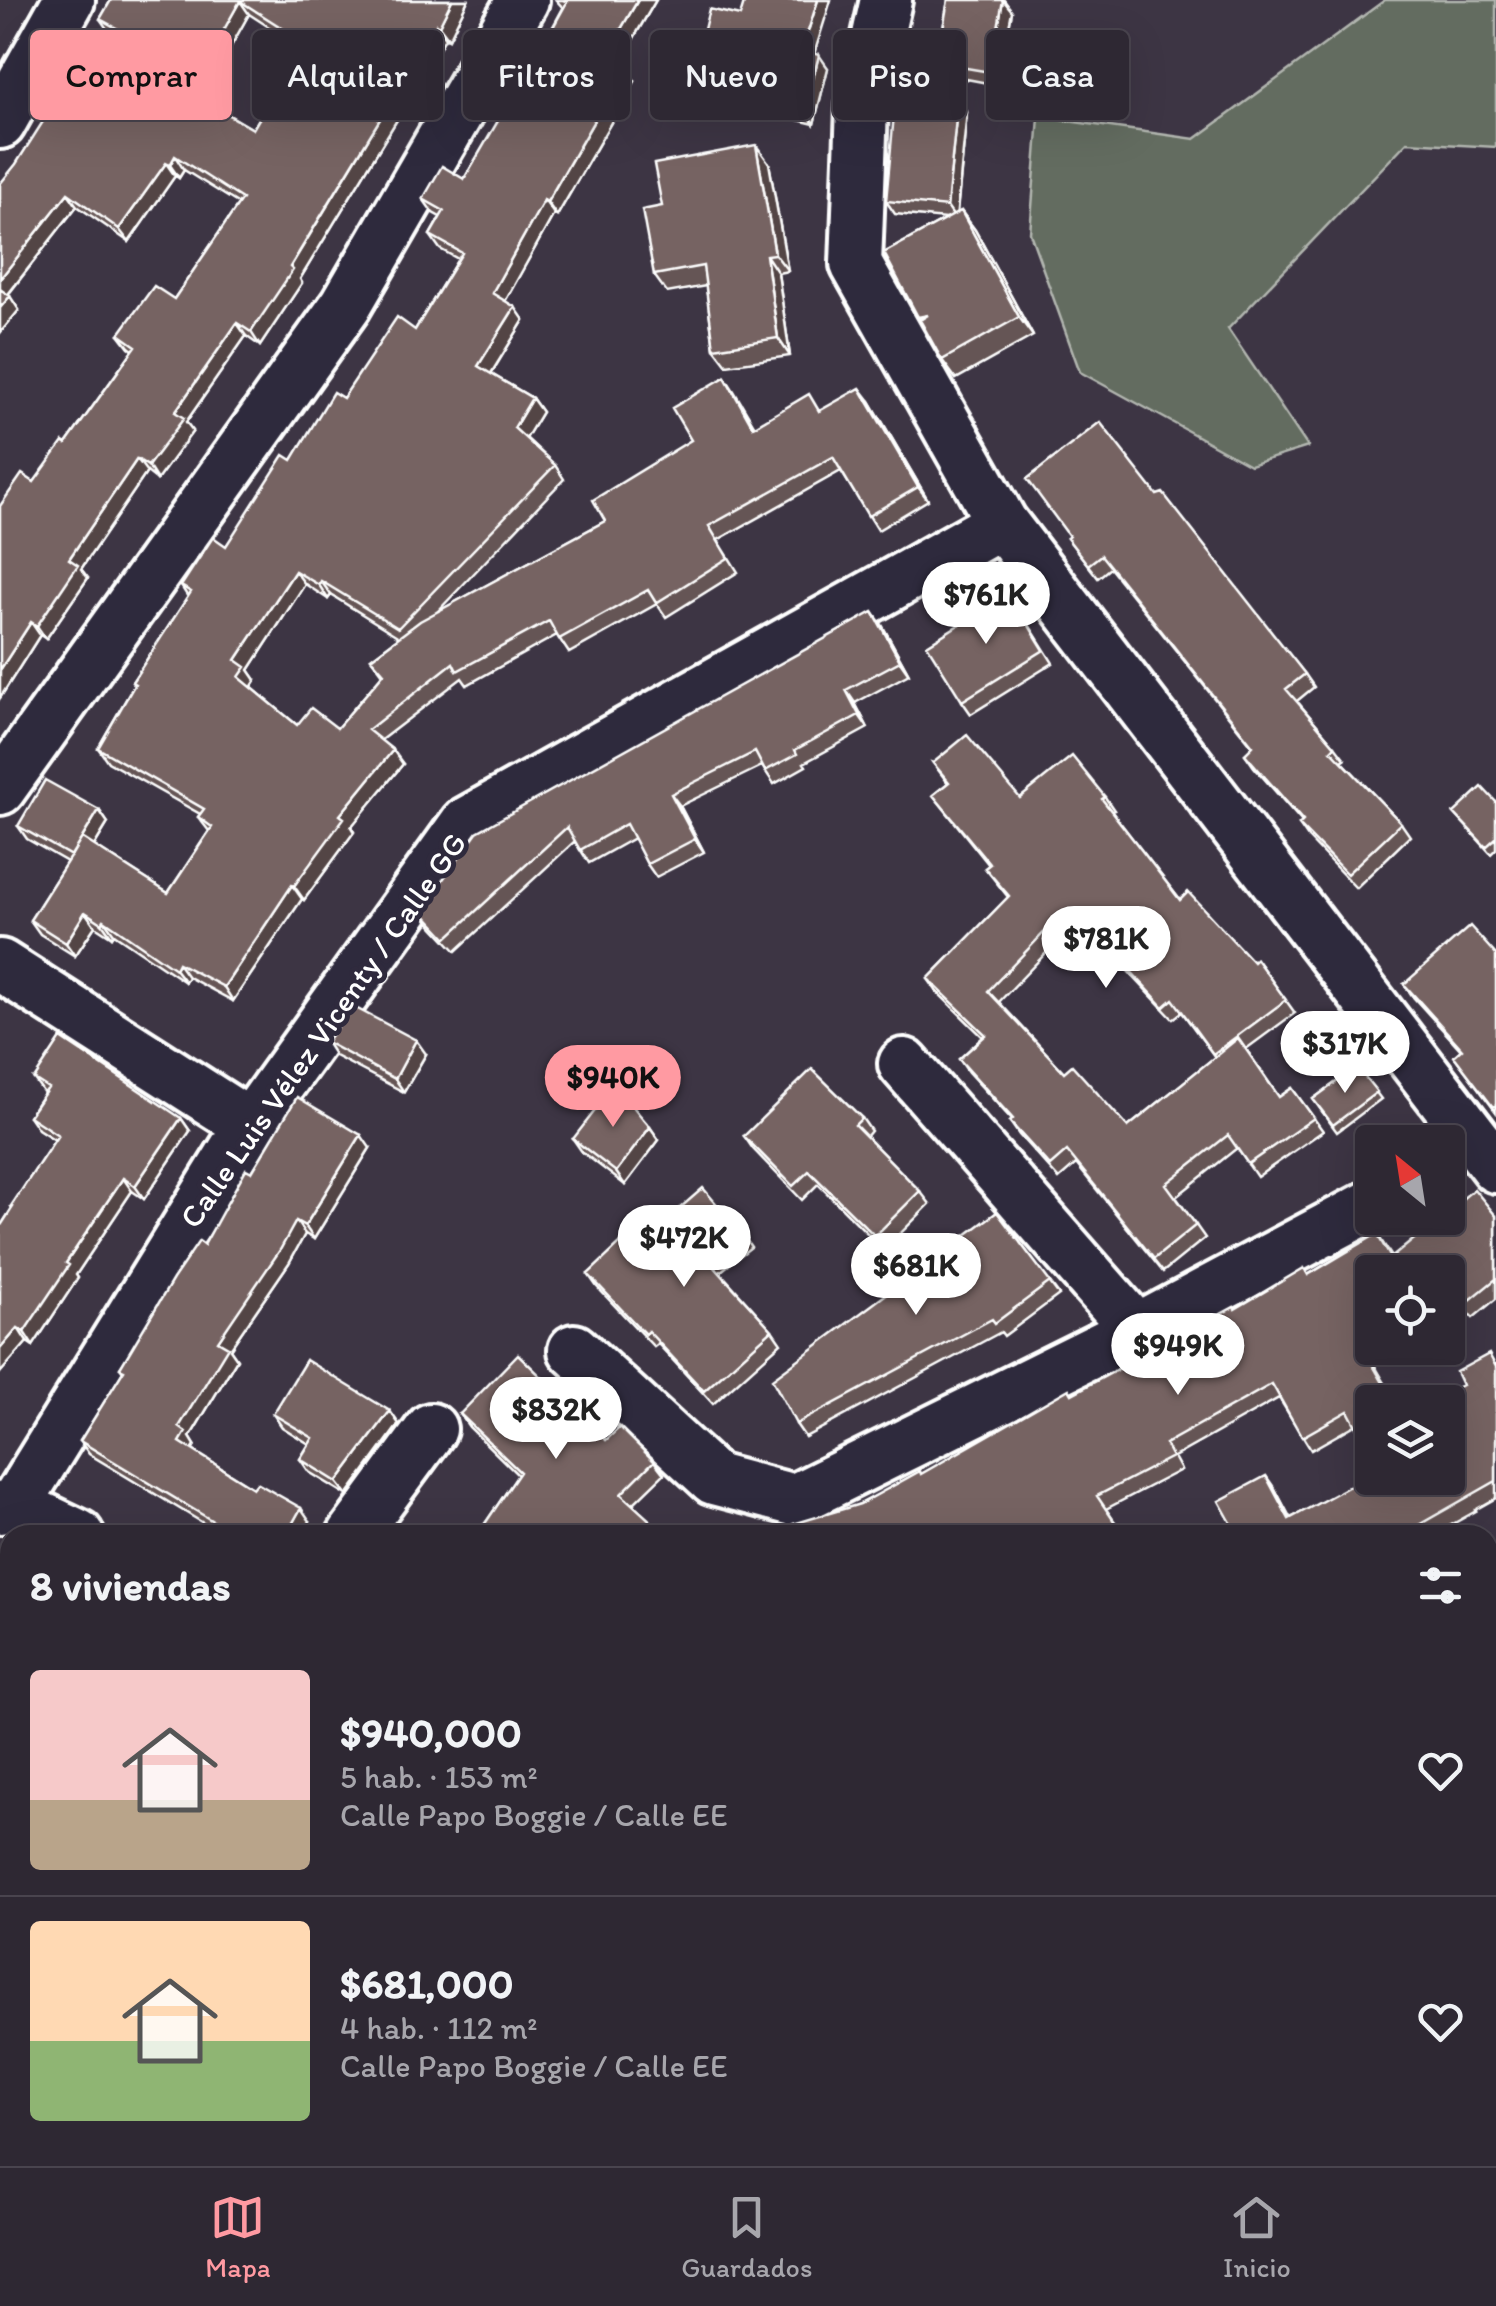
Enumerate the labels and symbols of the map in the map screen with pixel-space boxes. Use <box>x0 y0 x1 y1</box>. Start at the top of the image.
pin: $761K <box>916 562 1056 647</box>
street label: Calle Luis Vélez Vicenty / Calle GG <box>172 825 474 1235</box>
pin: $781K <box>1036 906 1176 991</box>
pin: $317K <box>1275 1011 1415 1096</box>
pin: $940K <box>543 1045 683 1130</box>
north arrow <box>1355 1125 1465 1235</box>
pin: $472K <box>614 1205 754 1290</box>
pin: $681K <box>846 1233 986 1318</box>
pin: $949K <box>1108 1313 1248 1398</box>
pin: $832K <box>486 1377 626 1462</box>

